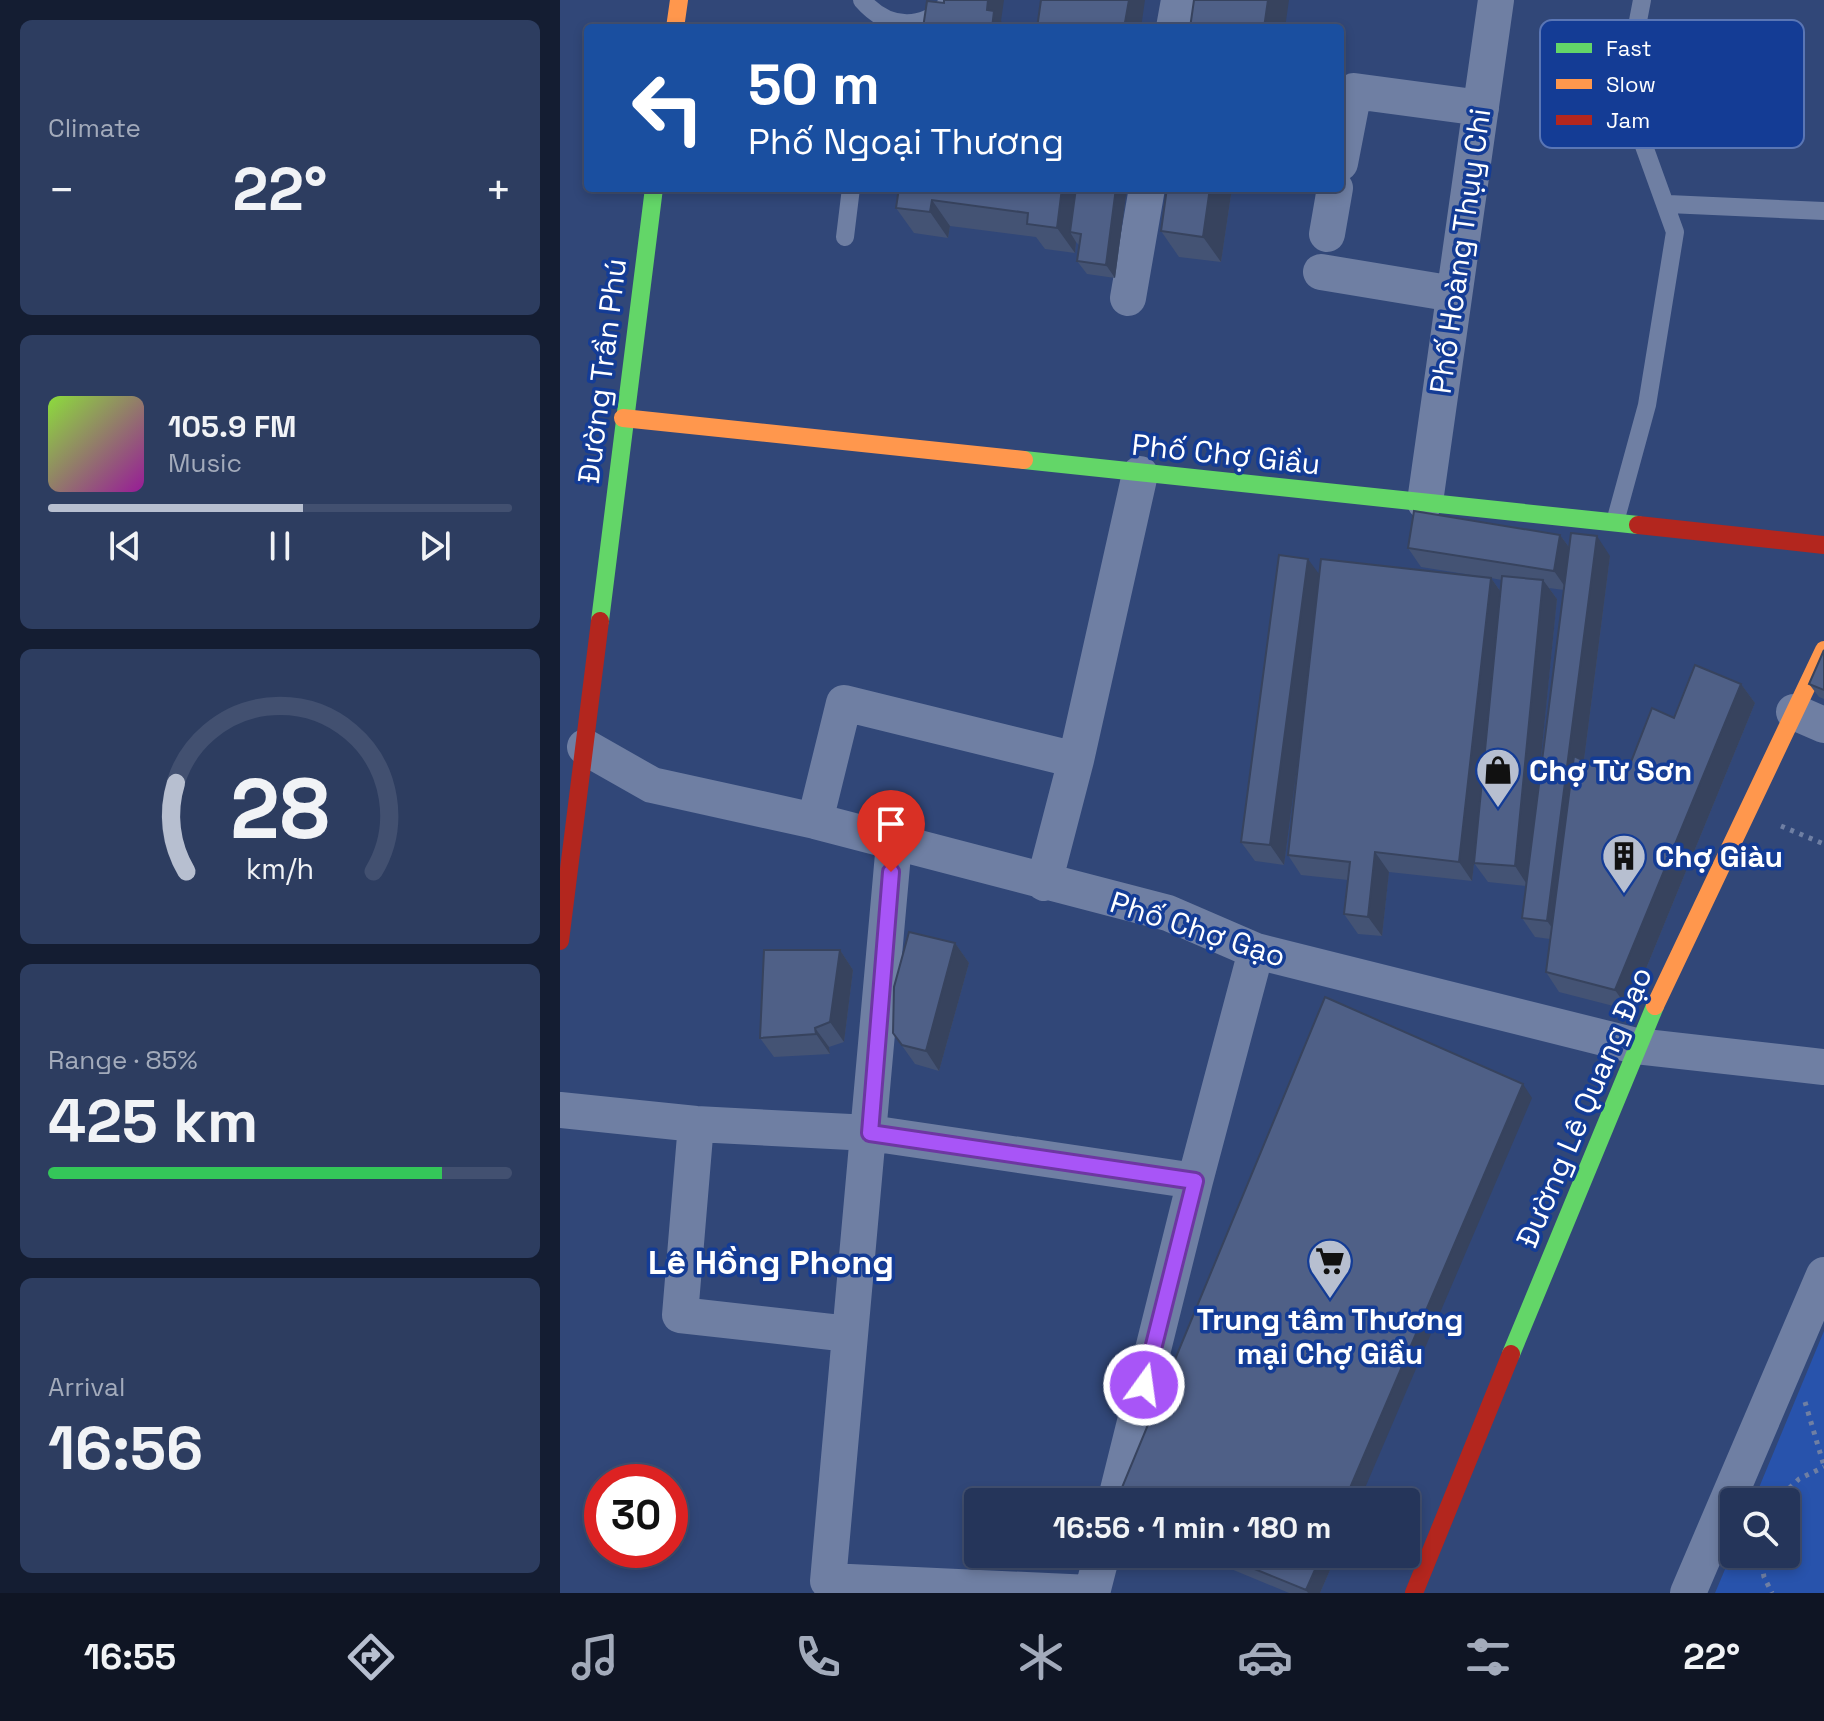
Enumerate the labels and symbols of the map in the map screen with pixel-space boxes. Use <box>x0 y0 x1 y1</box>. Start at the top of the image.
legend <box>1540 20 1804 148</box>
text: Fast <box>1606 34 1652 62</box>
text: Slow <box>1606 70 1656 98</box>
street label: Phố Hoàng Thụy Chi <box>1421 106 1499 396</box>
text: Jam <box>1606 106 1650 134</box>
street label: Đường Trần Phú <box>569 256 635 486</box>
street label: Phố Chợ Giầu <box>1130 425 1322 483</box>
shop icon: Chợ Từ Sơn <box>1474 746 1522 809</box>
place label: Chợ Từ Sơn <box>1529 751 1692 790</box>
pin <box>857 790 925 872</box>
building icon: Chợ Giàu <box>1600 832 1648 895</box>
place label: Chợ Giàu <box>1655 837 1783 876</box>
street label: Phố Chợ Gạo <box>1105 882 1291 976</box>
street label: Đường Lê Quang Đạo <box>1507 961 1661 1253</box>
supermarket icon: Trung tâm Thương mại Chợ Giầu <box>1306 1237 1354 1300</box>
district label: Lê Hồng Phong <box>648 1241 894 1284</box>
place label: Trung tâm Thương mại Chợ Giầu <box>1197 1300 1463 1373</box>
position arrow <box>1102 1343 1186 1427</box>
speed limit sign: 30 <box>584 1464 688 1568</box>

